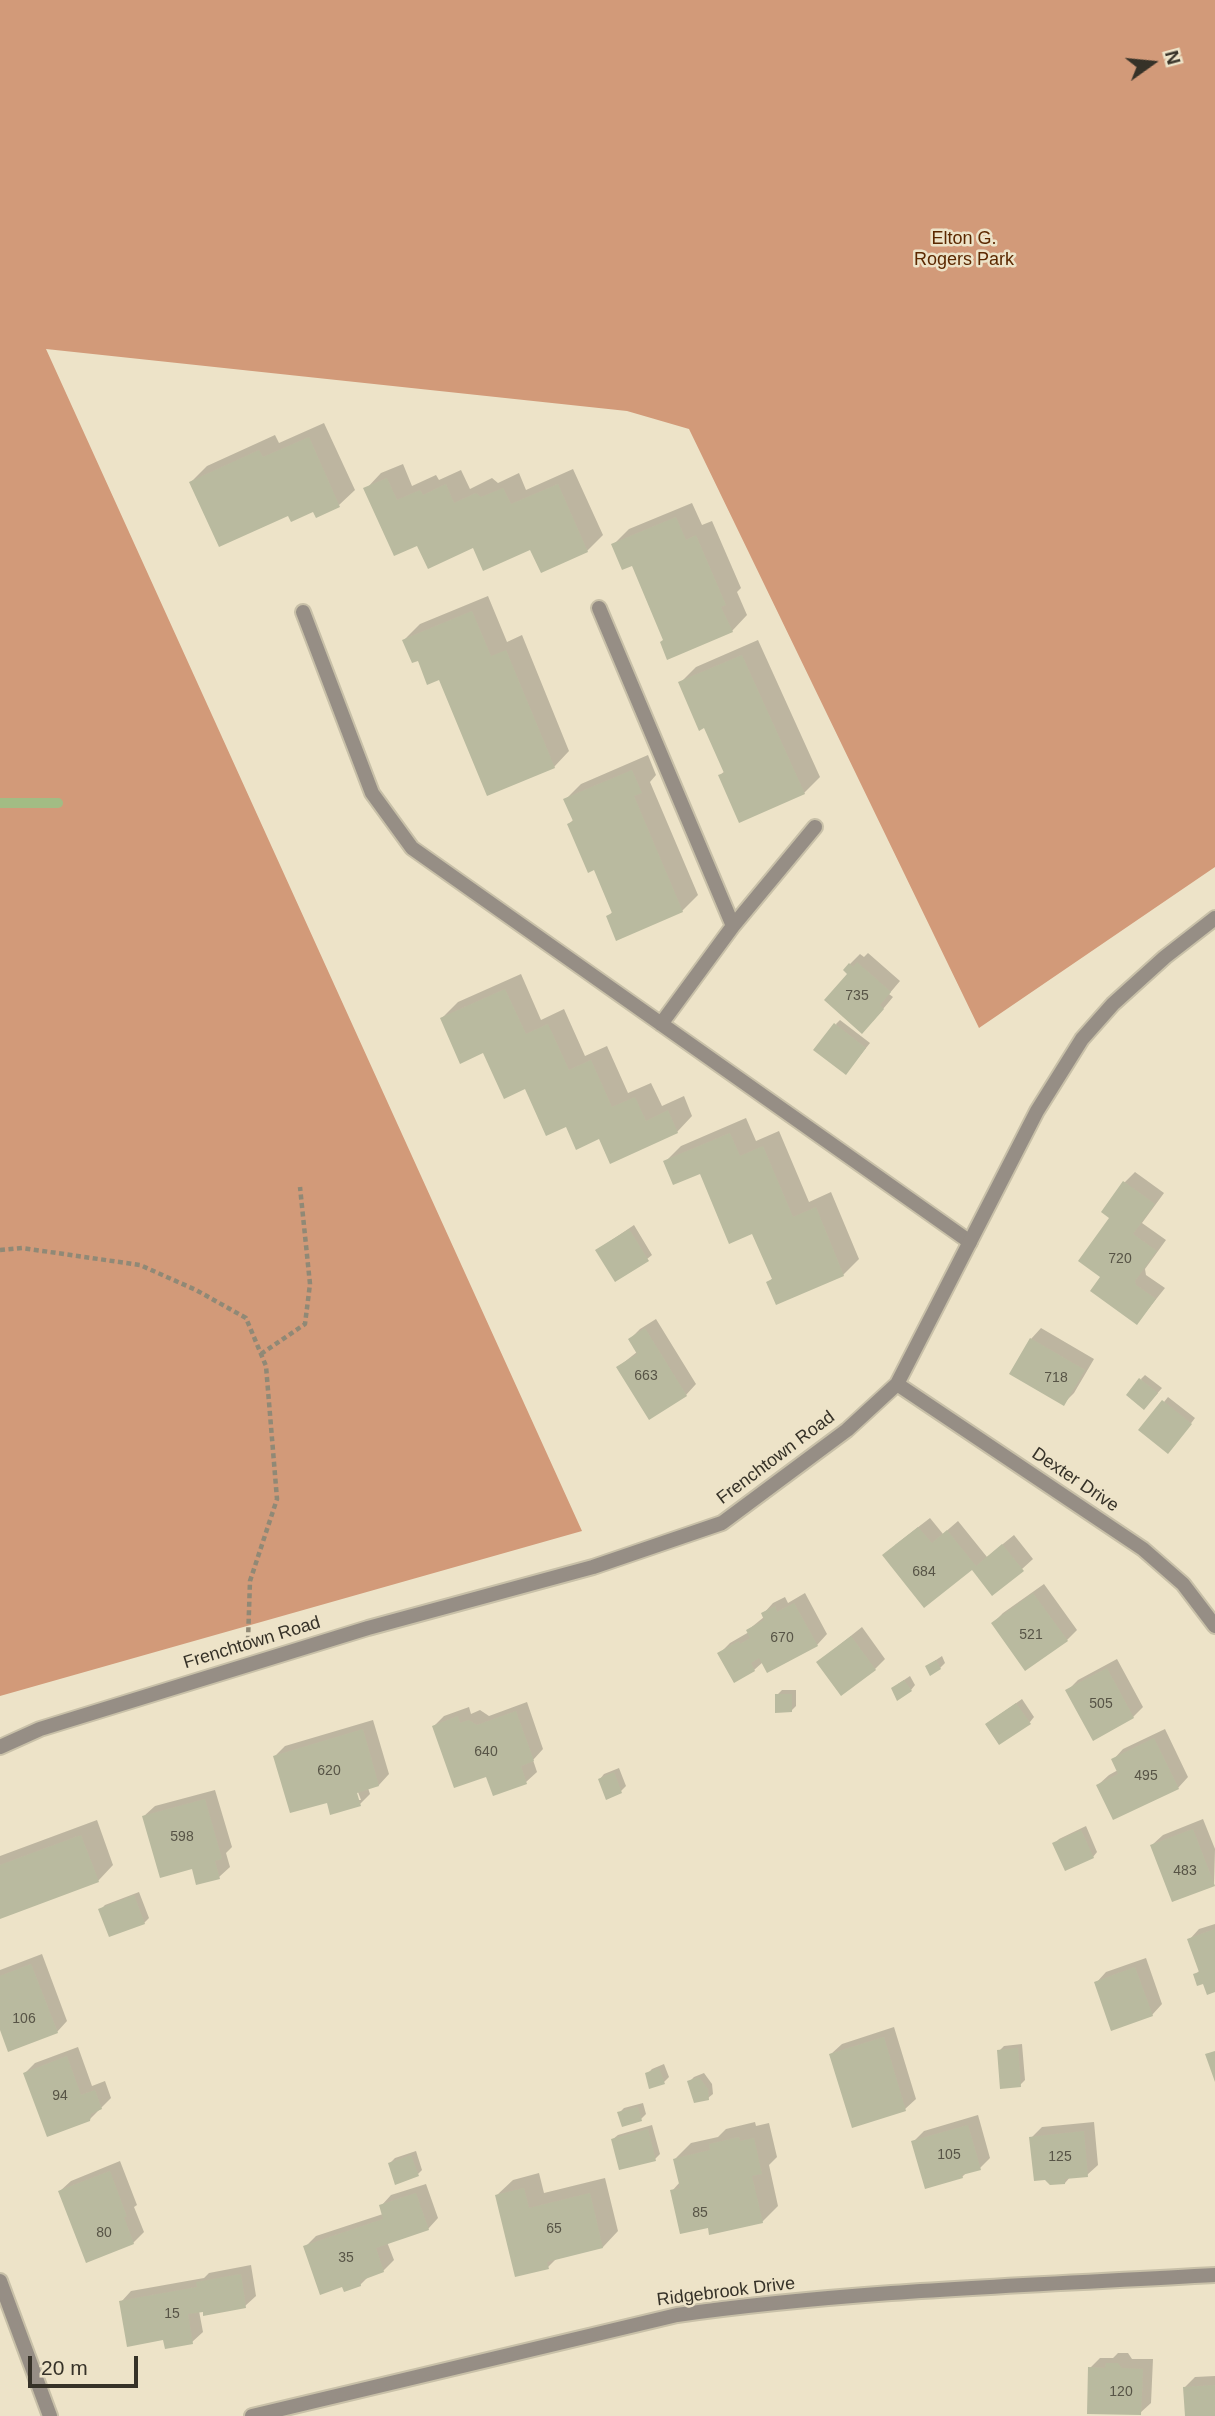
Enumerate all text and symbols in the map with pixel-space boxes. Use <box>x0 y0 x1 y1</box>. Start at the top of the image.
north arrow <box>1117 28 1187 98</box>
text: N <box>1161 48 1185 67</box>
park label: Elton G. Rogers Park <box>914 228 1014 270</box>
house number: 735 <box>845 988 869 1004</box>
house number: 720 <box>1108 1251 1132 1267</box>
house number: 663 <box>634 1368 658 1384</box>
house number: 718 <box>1044 1370 1068 1386</box>
street label: Frenchtown Road <box>713 1407 839 1509</box>
street label: Dexter Drive <box>1028 1443 1122 1517</box>
house number: 684 <box>912 1564 936 1580</box>
street label: Frenchtown Road <box>181 1612 323 1674</box>
house number: 521 <box>1019 1627 1043 1643</box>
house number: 670 <box>770 1630 794 1646</box>
house number: 505 <box>1089 1696 1113 1712</box>
house number: 640 <box>474 1744 498 1760</box>
house number: 620 <box>317 1763 341 1779</box>
house number: 495 <box>1134 1768 1158 1784</box>
house number: 598 <box>170 1829 194 1845</box>
house number: 483 <box>1173 1863 1197 1879</box>
house number: 106 <box>12 2011 36 2027</box>
house number: 94 <box>52 2088 68 2104</box>
house number: 105 <box>937 2147 961 2163</box>
house number: 125 <box>1048 2149 1072 2165</box>
house number: 85 <box>692 2205 708 2221</box>
house number: 65 <box>546 2221 562 2237</box>
house number: 80 <box>96 2225 112 2241</box>
house number: 35 <box>338 2250 354 2266</box>
street label: Ridgebrook Drive <box>656 2273 796 2311</box>
house number: 15 <box>164 2306 180 2322</box>
scale bar <box>32 2342 142 2386</box>
text: 20 m <box>41 2356 88 2379</box>
house number: 120 <box>1109 2384 1133 2400</box>

